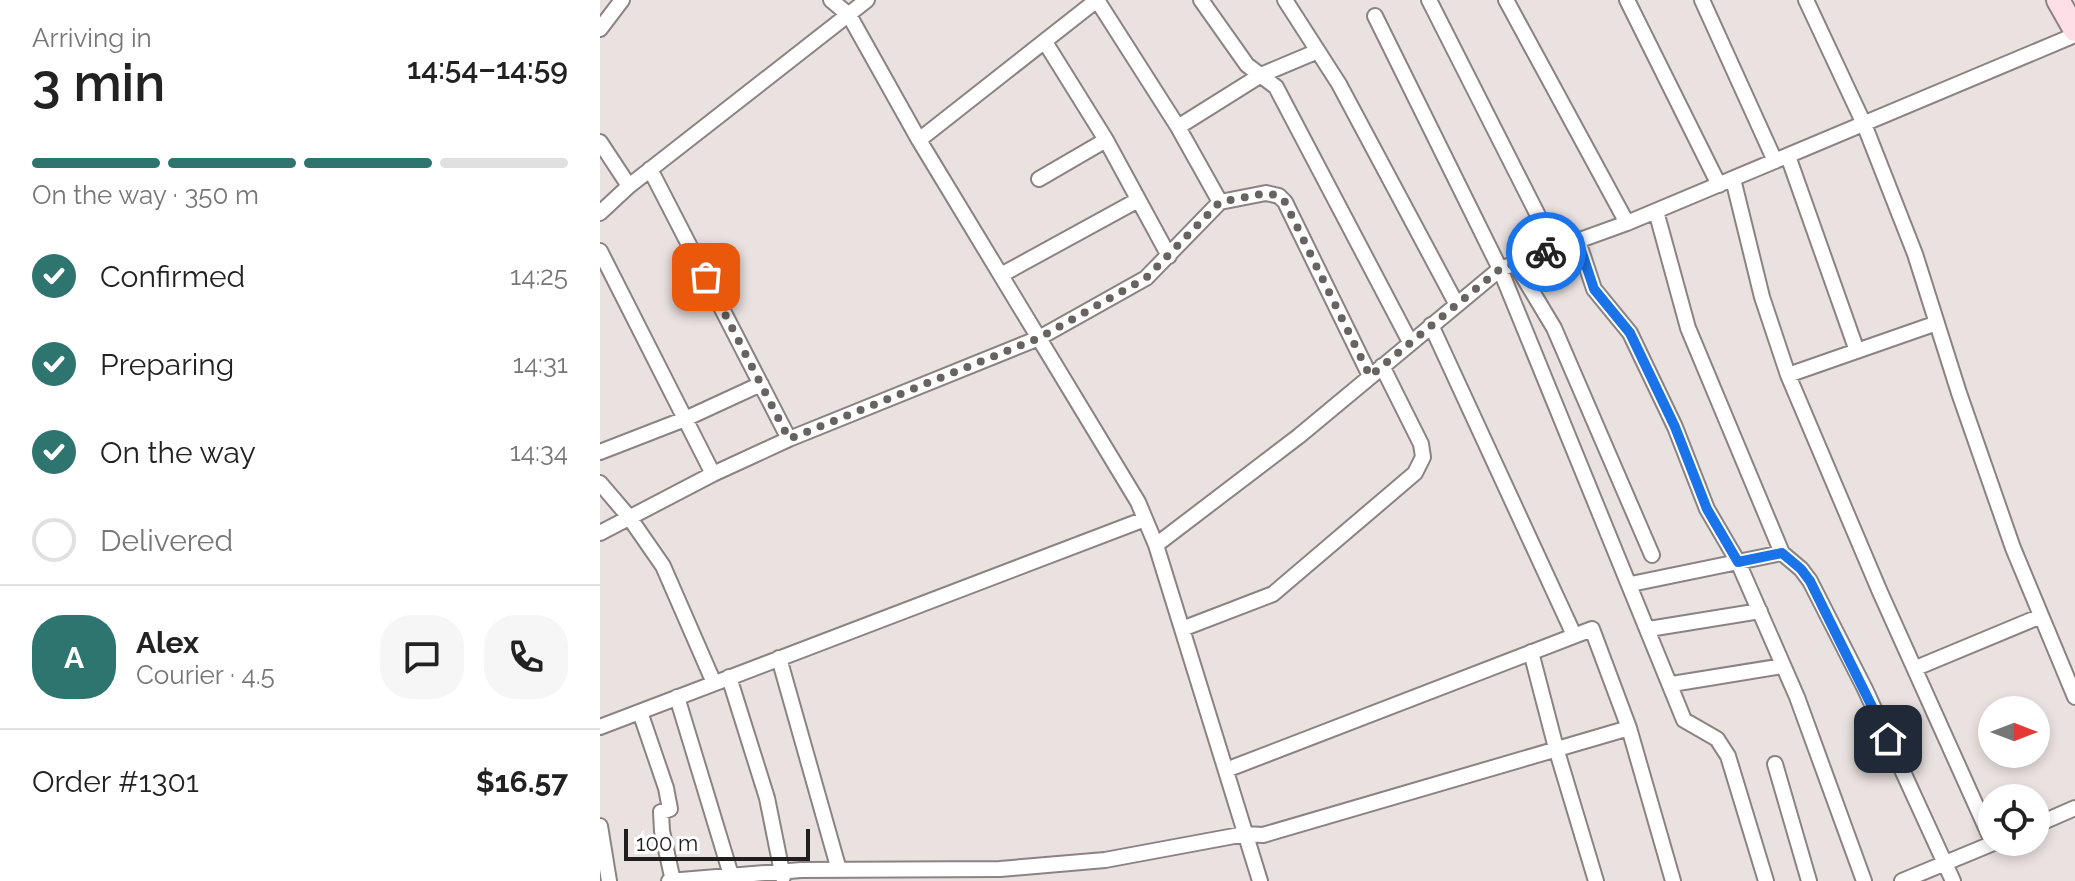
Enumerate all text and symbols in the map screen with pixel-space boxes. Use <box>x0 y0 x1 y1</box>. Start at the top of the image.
text: Arriving in <box>32 23 152 53</box>
text: 14:54–14:59 <box>407 51 568 86</box>
text: 3 min <box>32 52 165 113</box>
text: On the way · 350 m <box>32 180 259 210</box>
courier <box>1506 212 1586 292</box>
icon: bike <box>1524 230 1568 274</box>
pin <box>672 243 740 311</box>
icon: check <box>32 254 76 298</box>
icon: bag <box>684 255 728 299</box>
text: Confirmed <box>100 259 245 294</box>
text: 14:25 <box>510 261 568 291</box>
icon: check <box>32 342 76 386</box>
text: Preparing <box>100 347 234 382</box>
text: 14:31 <box>513 349 568 379</box>
icon: check <box>32 430 76 474</box>
text: On the way <box>100 435 256 470</box>
text: 14:34 <box>510 437 568 467</box>
text: Delivered <box>100 523 233 558</box>
button: chat <box>380 615 464 699</box>
button: phone <box>484 615 568 699</box>
text: Alex <box>136 625 199 660</box>
text: A <box>64 640 84 675</box>
text: Courier · 4.5 <box>136 660 275 690</box>
north arrow <box>1978 696 2050 768</box>
map controls <box>1978 696 2050 856</box>
pin <box>1854 705 1922 773</box>
icon: home <box>1866 717 1910 761</box>
text: Order #1301 <box>32 764 199 799</box>
text: $16.57 <box>476 764 568 799</box>
button: locate <box>1978 784 2050 856</box>
scale bar <box>624 825 810 861</box>
text: 100 m <box>636 830 698 856</box>

